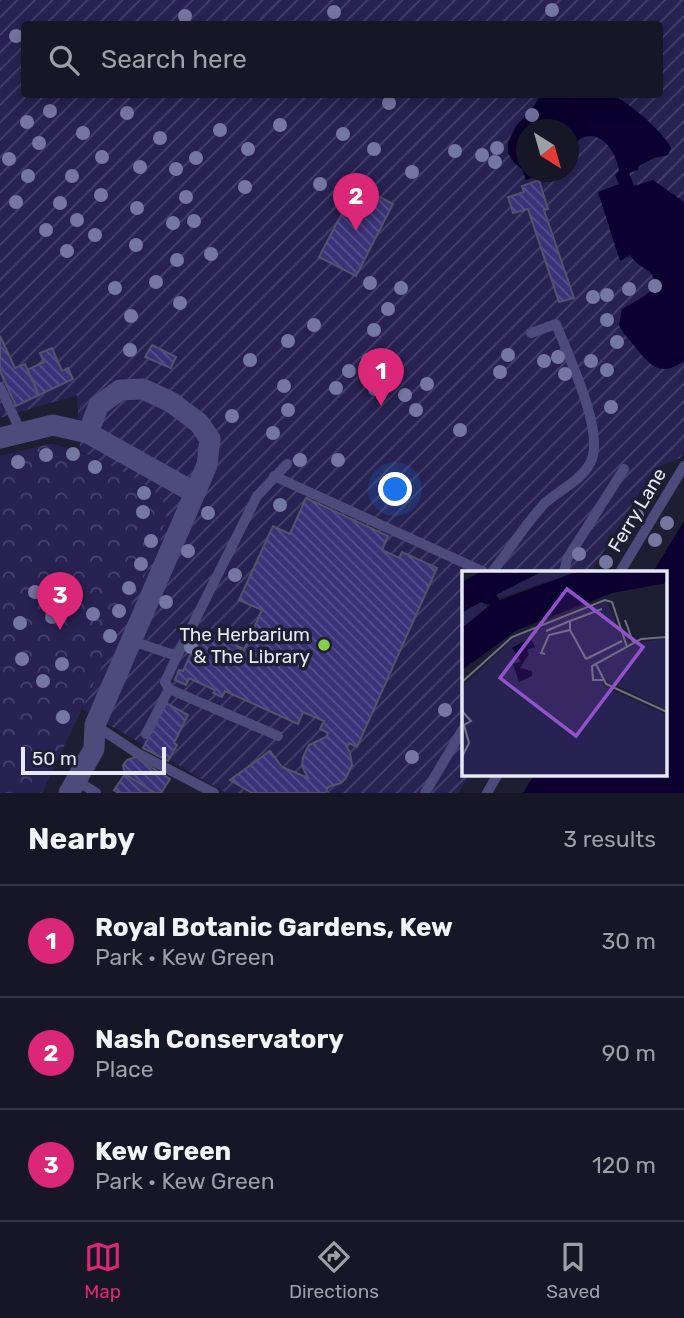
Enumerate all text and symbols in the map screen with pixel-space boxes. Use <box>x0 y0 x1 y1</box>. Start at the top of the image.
search box <box>21 21 663 98</box>
icon: search <box>45 41 83 79</box>
text: Search here <box>101 44 247 75</box>
north arrow <box>516 119 579 182</box>
pin: 2 <box>333 173 379 231</box>
pin: 1 <box>358 348 404 406</box>
street label: Ferry Lane <box>603 464 671 556</box>
your location <box>378 472 412 506</box>
inset map <box>462 571 666 776</box>
pin: 3 <box>37 572 83 630</box>
place label: The Herbarium & The Library <box>179 623 310 668</box>
marker: The Herbarium & The Library <box>316 637 332 653</box>
scale bar <box>21 744 166 776</box>
text: 50 m <box>32 747 77 770</box>
text: Nearby <box>28 821 135 857</box>
text: 3 results <box>563 825 656 853</box>
text: Royal Botanic Gardens, Kew <box>95 912 453 943</box>
text: 1 <box>45 927 57 955</box>
text: 30 m <box>601 927 656 955</box>
text: Park · Kew Green <box>95 943 275 971</box>
text: Nash Conservatory <box>95 1024 344 1055</box>
text: 2 <box>44 1039 58 1067</box>
text: 90 m <box>602 1039 656 1067</box>
text: Place <box>95 1055 154 1083</box>
text: Kew Green <box>95 1136 231 1167</box>
text: 3 <box>43 1151 59 1179</box>
text: 120 m <box>592 1151 656 1179</box>
text: Park · Kew Green <box>95 1167 275 1195</box>
tab: Map <box>84 1238 122 1303</box>
tab: Directions <box>289 1238 379 1303</box>
tab: Saved <box>546 1238 600 1303</box>

